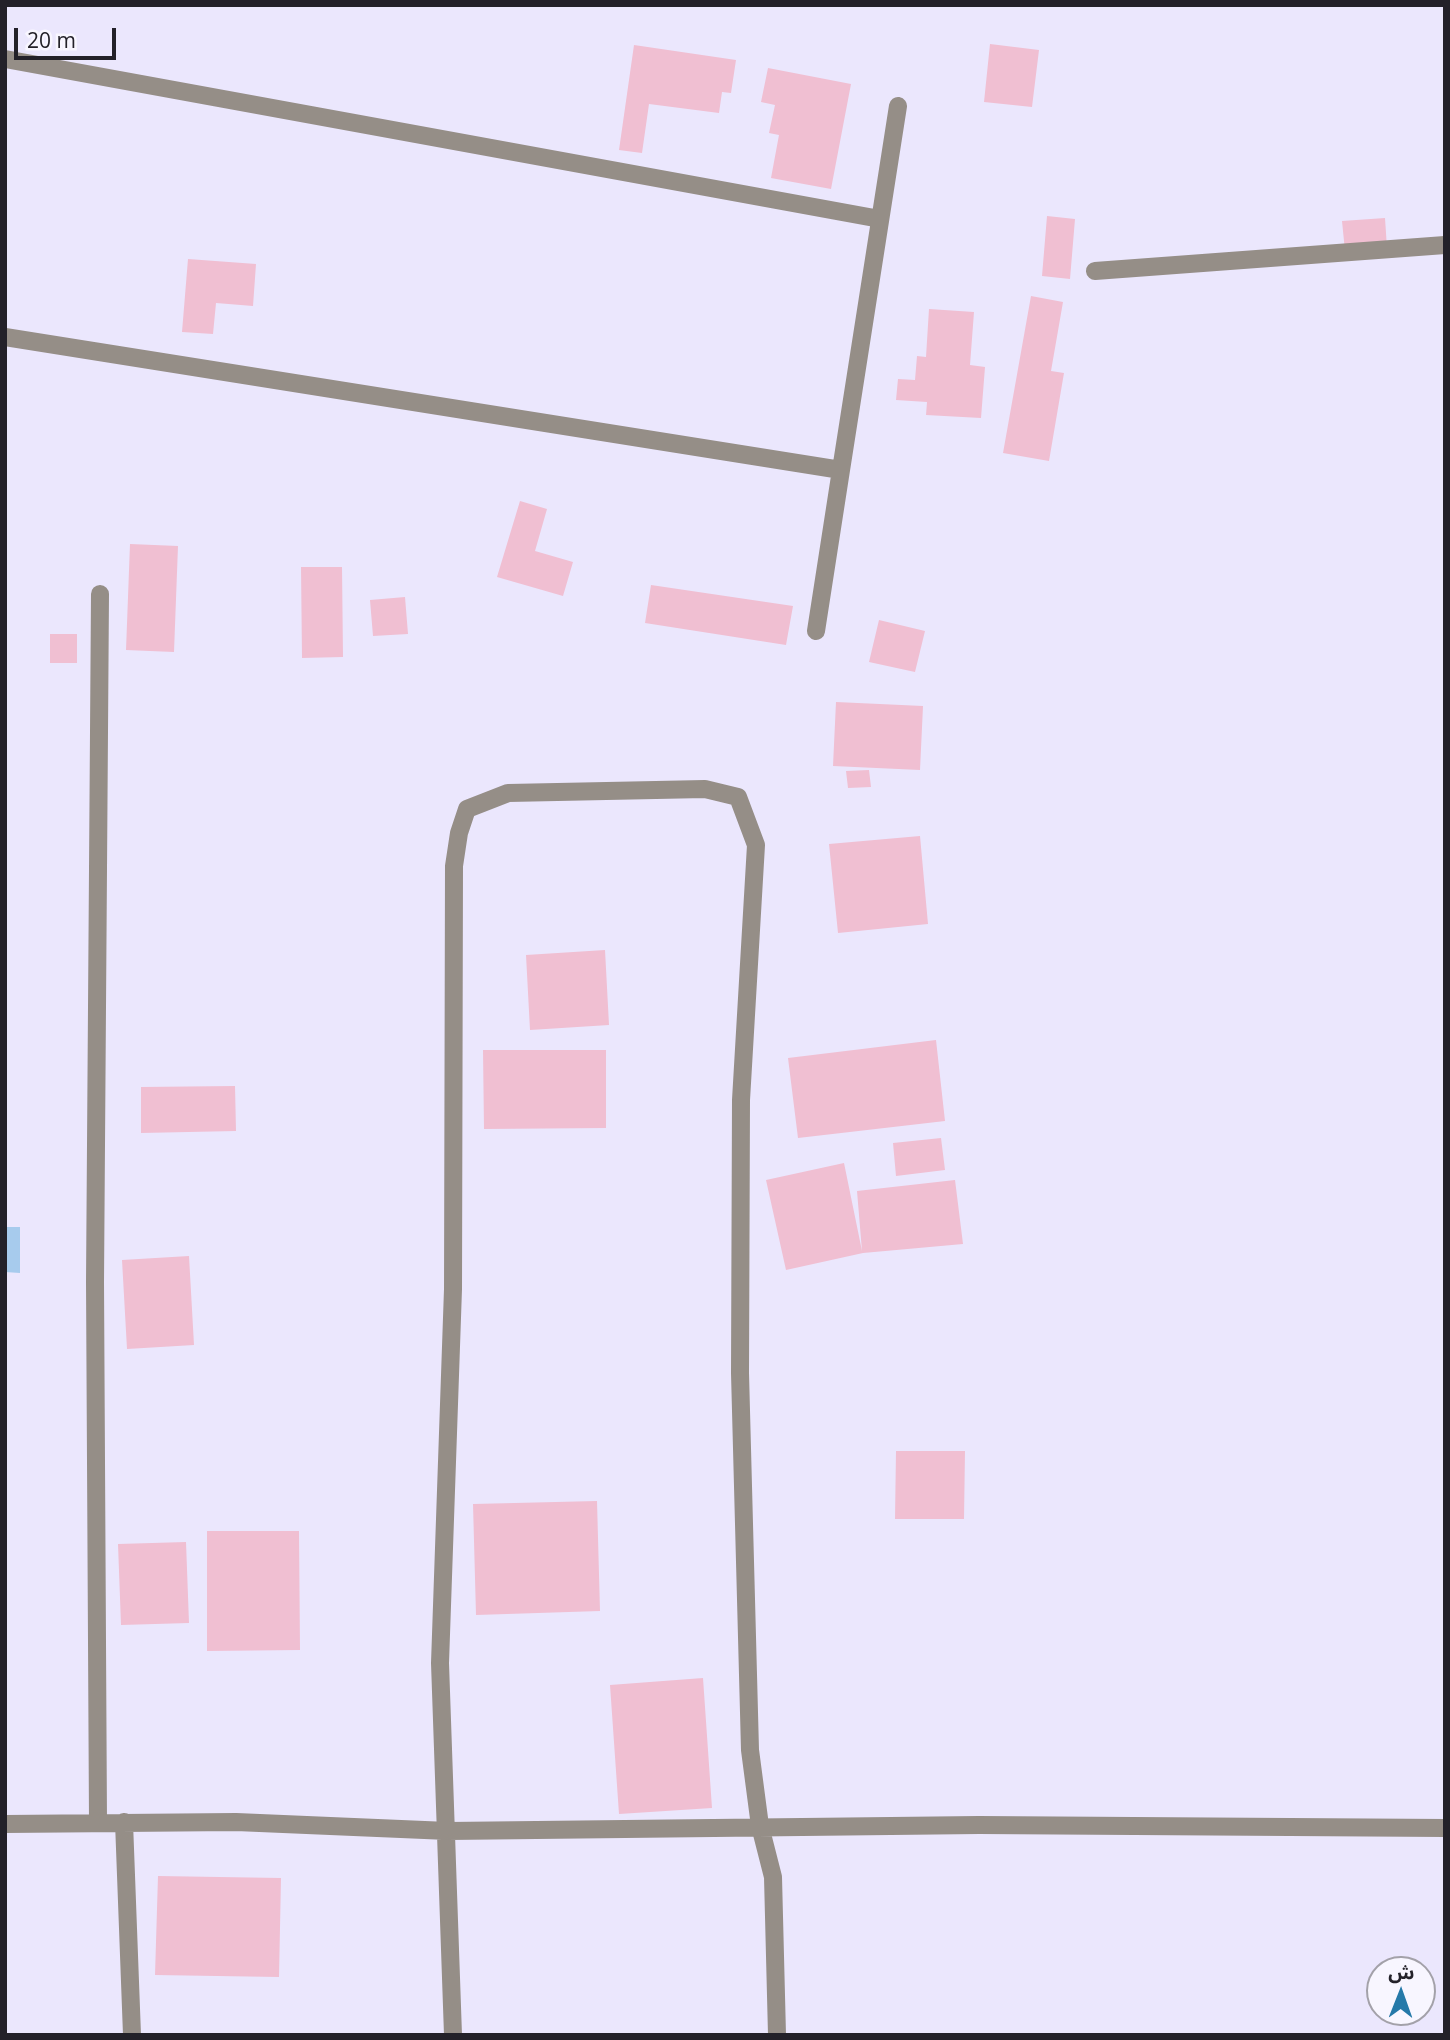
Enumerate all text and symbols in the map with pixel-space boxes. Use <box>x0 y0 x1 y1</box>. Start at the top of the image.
scale bar <box>18 14 119 58</box>
text: 20 m <box>27 26 76 54</box>
north arrow <box>1366 1956 1436 2026</box>
text: ش <box>1388 1959 1415 1985</box>

